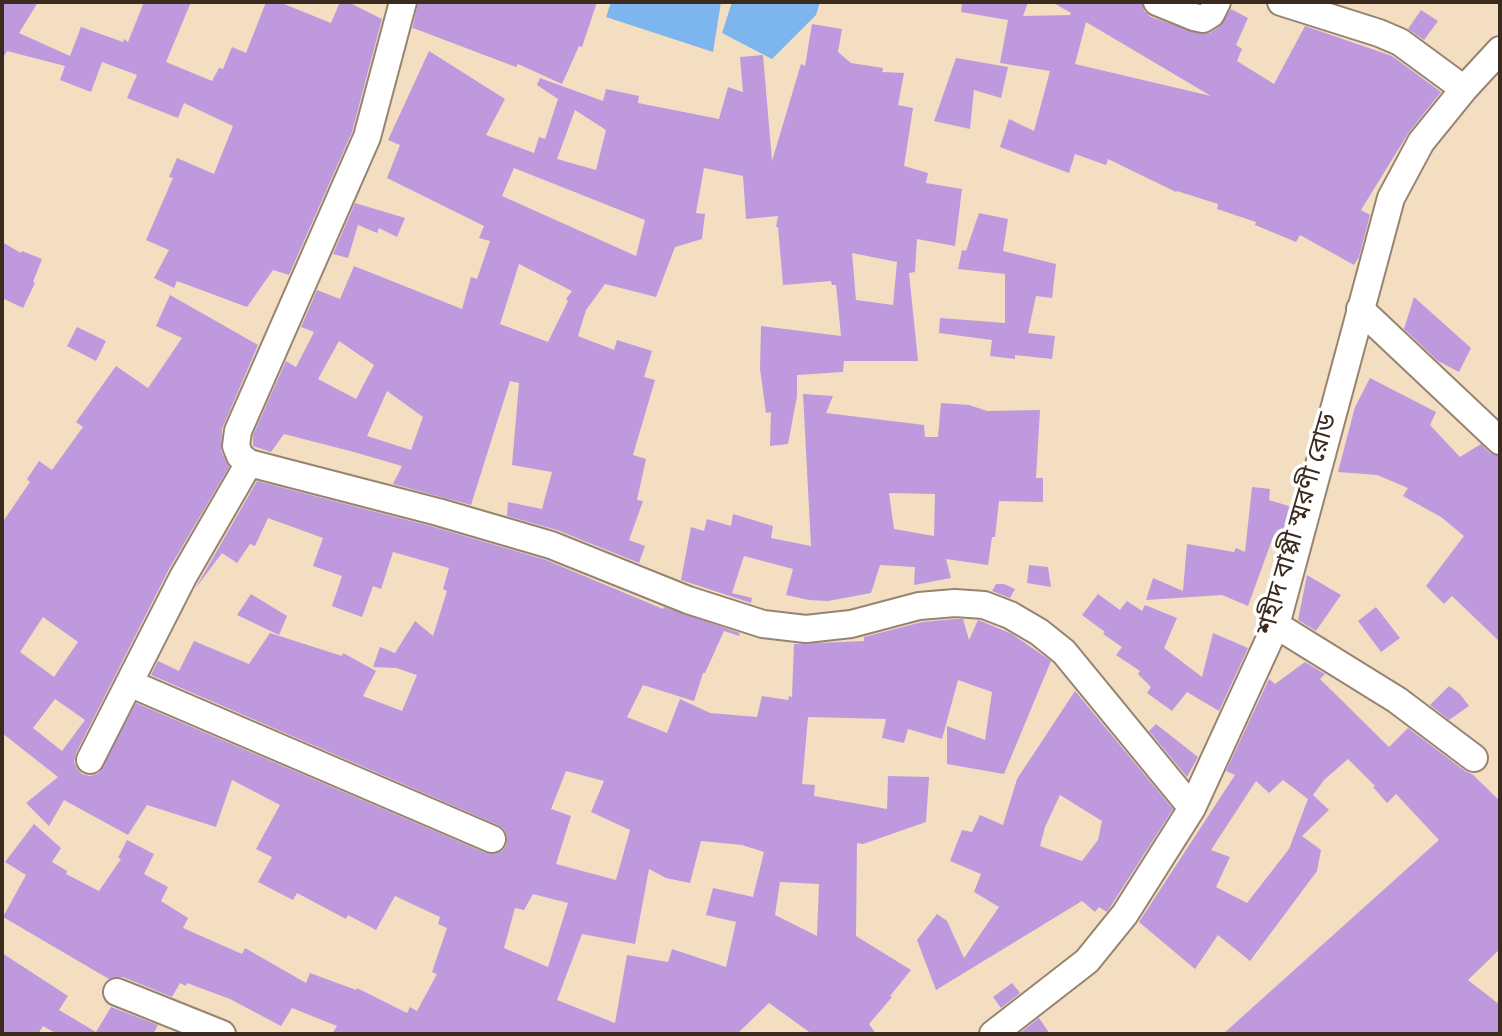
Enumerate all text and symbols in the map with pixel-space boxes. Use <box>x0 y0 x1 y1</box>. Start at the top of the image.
street label: শহীদ বাপ্পী স্মরণী রোড <box>1254 410 1348 640</box>

